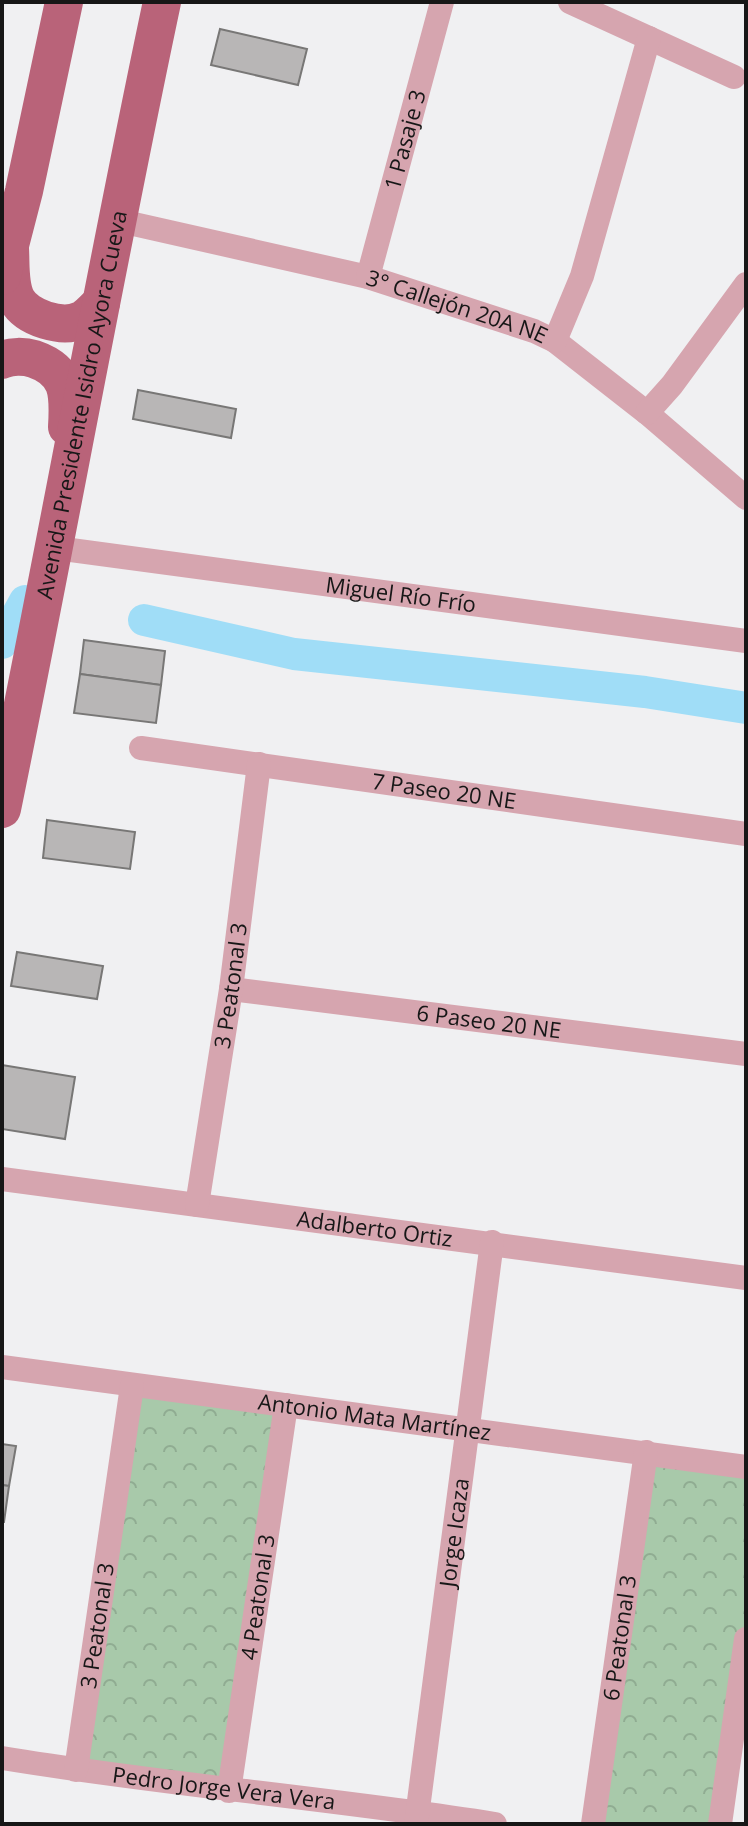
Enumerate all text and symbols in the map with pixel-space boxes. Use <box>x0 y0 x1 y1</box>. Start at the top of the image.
street label: 1 Pasaje 3 <box>376 86 432 193</box>
street label: Avenida Presidente Isidro Ayora Cueva <box>28 208 133 601</box>
street label: 3° Callejón 20A NE <box>363 262 553 349</box>
street label: Miguel Río Frío <box>324 568 478 618</box>
street label: 7 Paseo 20 NE <box>370 765 518 815</box>
street label: 3 Peatonal 3 <box>206 921 253 1051</box>
street label: 6 Paseo 20 NE <box>415 997 563 1045</box>
street label: Adalberto Ortiz <box>295 1202 454 1253</box>
street label: Antonio Mata Martínez <box>256 1386 493 1447</box>
street label: Jorge Icaza <box>431 1476 475 1591</box>
street label: 4 Peatonal 3 <box>233 1532 281 1662</box>
street label: 3 Peatonal 3 <box>72 1560 120 1690</box>
street label: 6 Peatonal 3 <box>595 1573 642 1703</box>
street label: Pedro Jorge Vera Vera <box>111 1759 337 1816</box>

